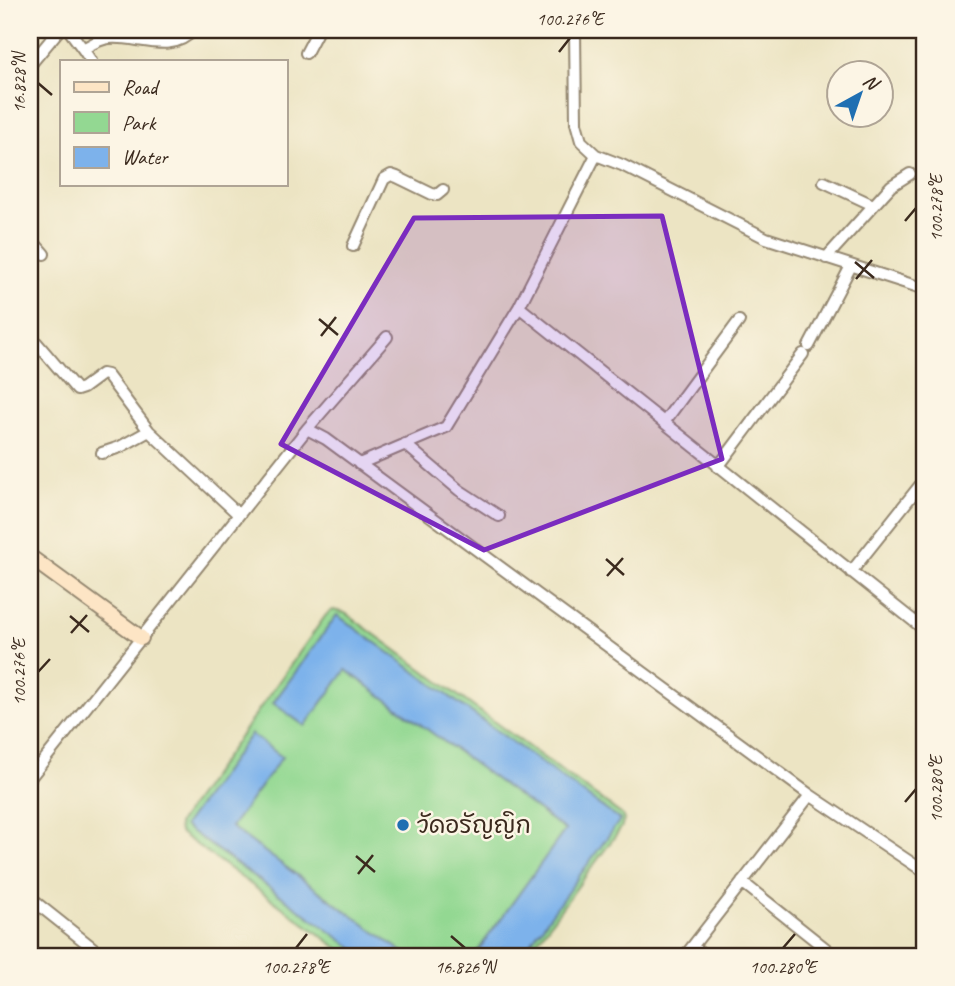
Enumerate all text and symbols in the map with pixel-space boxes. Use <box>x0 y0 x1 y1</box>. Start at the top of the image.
text: 100.276°E <box>537 8 606 30</box>
text: 16.828°N <box>8 50 30 113</box>
legend <box>60 60 287 186</box>
north arrow <box>825 60 895 130</box>
text: N <box>858 69 885 97</box>
text: Road <box>122 74 161 100</box>
text: Park <box>122 110 157 136</box>
text: Water <box>122 144 169 170</box>
text: 100.278°E <box>925 172 947 241</box>
text: 100.276°E <box>8 636 30 705</box>
text: 100.280°E <box>925 753 947 822</box>
place label: วัดอรัญญิก <box>417 810 531 840</box>
marker: วัดอรัญญิก <box>395 817 411 833</box>
text: 100.278°E <box>263 956 332 978</box>
text: 16.826°N <box>435 956 498 978</box>
text: 100.280°E <box>750 956 819 978</box>

